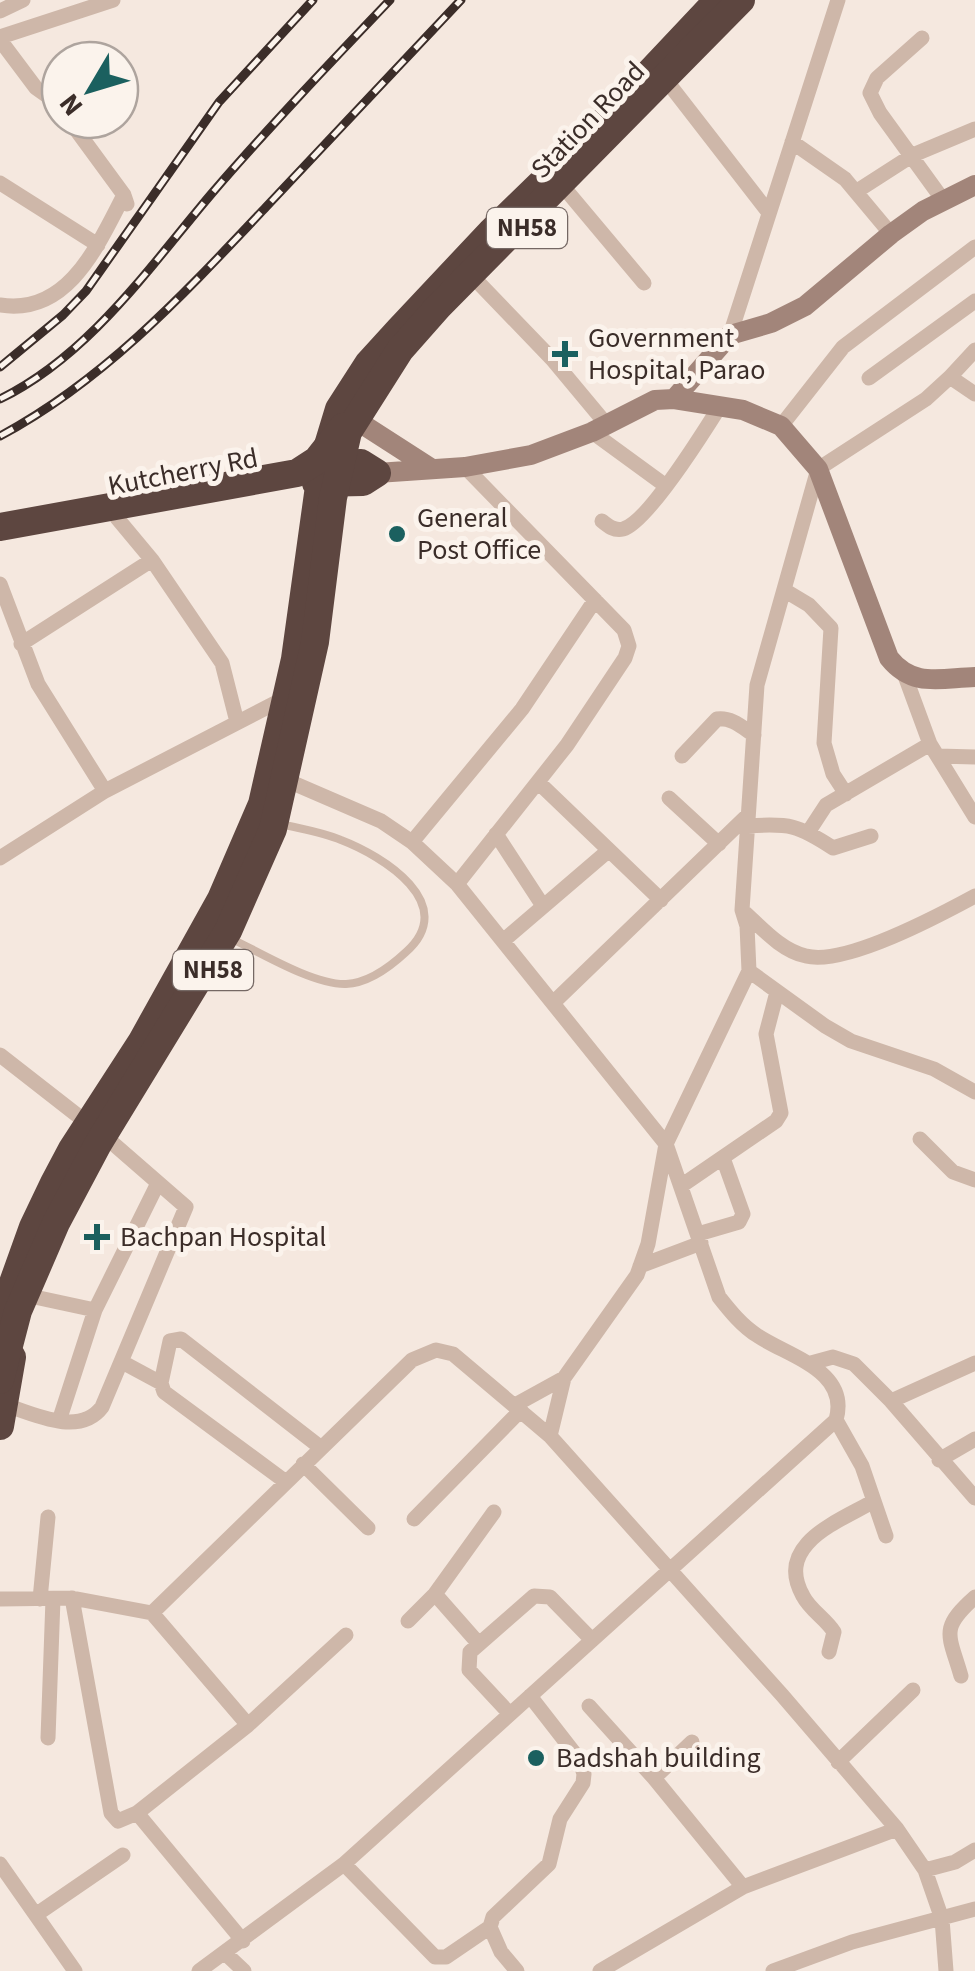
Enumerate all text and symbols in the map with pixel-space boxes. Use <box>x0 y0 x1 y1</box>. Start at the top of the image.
north arrow <box>40 40 140 140</box>
street label: Station Road <box>522 52 654 188</box>
text: N <box>50 85 93 124</box>
road number: NH58 <box>487 208 567 248</box>
place label: Government Hospital, Parao <box>588 318 765 390</box>
marker: Government Hospital, Parao <box>552 341 578 367</box>
street label: Kutcherry Rd <box>105 438 261 506</box>
place label: General Post Office <box>417 498 541 570</box>
marker: General Post Office <box>386 523 408 545</box>
road number: NH58 <box>173 950 253 990</box>
place label: Bachpan Hospital <box>120 1217 326 1257</box>
marker: Bachpan Hospital <box>84 1224 110 1250</box>
place label: Badshah building <box>556 1738 761 1778</box>
marker: Badshah building <box>525 1747 547 1769</box>

